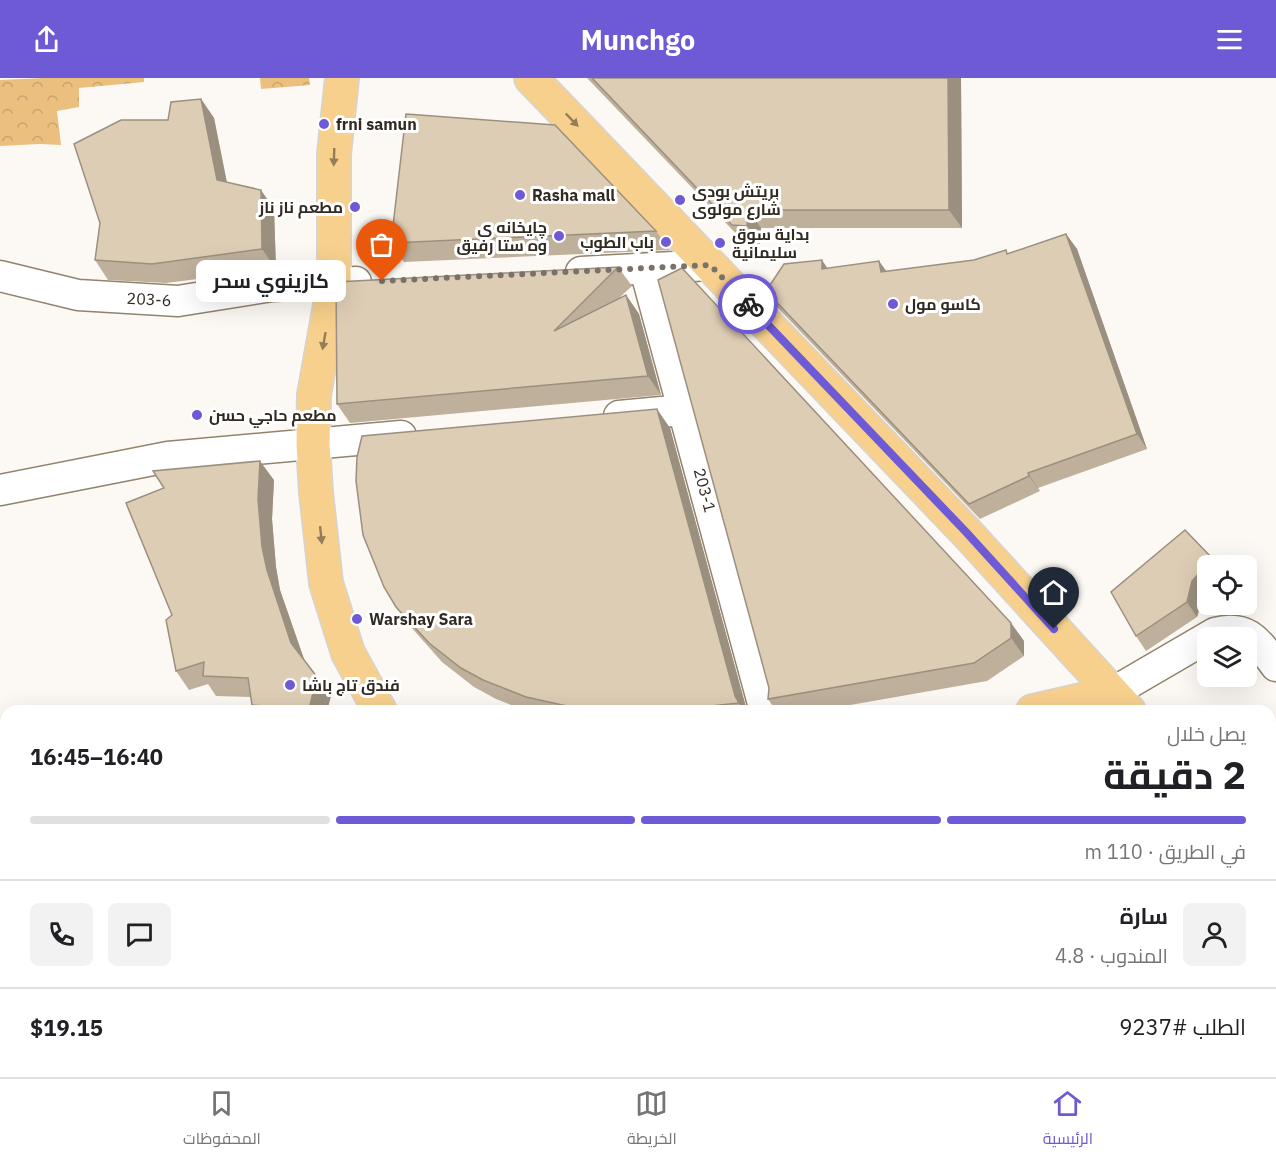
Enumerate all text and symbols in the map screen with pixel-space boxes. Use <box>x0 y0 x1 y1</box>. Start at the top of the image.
text: Munchgo <box>581 22 695 57</box>
icon: share <box>30 23 63 56</box>
icon: menu <box>1213 23 1246 56</box>
one-way arrow <box>565 113 579 128</box>
place label: frni samun <box>336 114 417 134</box>
marker: frni samun <box>317 117 331 131</box>
one-way arrow <box>329 148 339 167</box>
place label: بريتش بودى شارع مولوى <box>692 181 781 220</box>
place label: Rasha mall <box>532 185 615 205</box>
marker: Rasha mall <box>513 188 527 202</box>
marker: بريتش بودى شارع مولوى <box>673 193 687 207</box>
place label: مطعم ناز ناز <box>258 197 343 219</box>
marker: مطعم ناز ناز <box>348 200 362 214</box>
place label: چايخانه ى وه ستا رفيق <box>456 217 547 255</box>
pin <box>356 219 407 281</box>
place label: بداية سوق سليمانية <box>732 224 809 262</box>
icon: bag <box>365 228 398 261</box>
marker: چايخانه ى وه ستا رفيق <box>552 229 566 243</box>
place label: باب الطوب <box>580 232 654 252</box>
marker: باب الطوب <box>659 235 673 249</box>
marker: بداية سوق سليمانية <box>713 236 727 250</box>
callout: كازينوي سحر <box>196 260 346 302</box>
text: كازينوي سحر <box>213 267 329 294</box>
courier <box>718 274 778 334</box>
street label: 203-6 <box>126 288 172 310</box>
icon: bike <box>732 288 765 321</box>
place label: كاسو مول <box>905 294 981 314</box>
marker: كاسو مول <box>886 297 900 311</box>
one-way arrow <box>319 332 328 351</box>
place label: مطعم حاجي حسن <box>209 405 337 428</box>
marker: مطعم حاجي حسن <box>190 408 204 422</box>
street label: 203-1 <box>690 466 720 514</box>
one-way arrow <box>316 525 326 544</box>
map controls <box>1197 555 1257 687</box>
button: locate <box>1197 555 1257 615</box>
pin <box>1028 567 1079 629</box>
icon: home <box>1037 576 1070 609</box>
place label: Warshay Sara <box>369 609 473 629</box>
marker: Warshay Sara <box>350 612 364 626</box>
button: layers <box>1197 627 1257 687</box>
place label: فندق تاج باشا <box>302 675 400 696</box>
marker: فندق تاج باشا <box>283 678 297 692</box>
text: يصل خلال <box>1167 720 1246 747</box>
text: 16:40–16:45 <box>30 742 163 771</box>
text: 2 دقيقة <box>1103 749 1246 800</box>
text: في الطريق · 110 m <box>1085 838 1246 865</box>
text: سارة <box>1120 901 1168 930</box>
button: phone <box>30 903 93 966</box>
button: chat <box>108 903 171 966</box>
button: person <box>1183 903 1246 966</box>
text: المندوب · 4.8 <box>1055 942 1168 969</box>
text: الطلب #9237 <box>1119 1012 1246 1041</box>
text: $19.15 <box>30 1013 103 1042</box>
tab: المحفوظات <box>183 1087 261 1153</box>
tab: الخريطة <box>627 1087 677 1153</box>
tab: الرئيسية <box>1043 1087 1093 1153</box>

